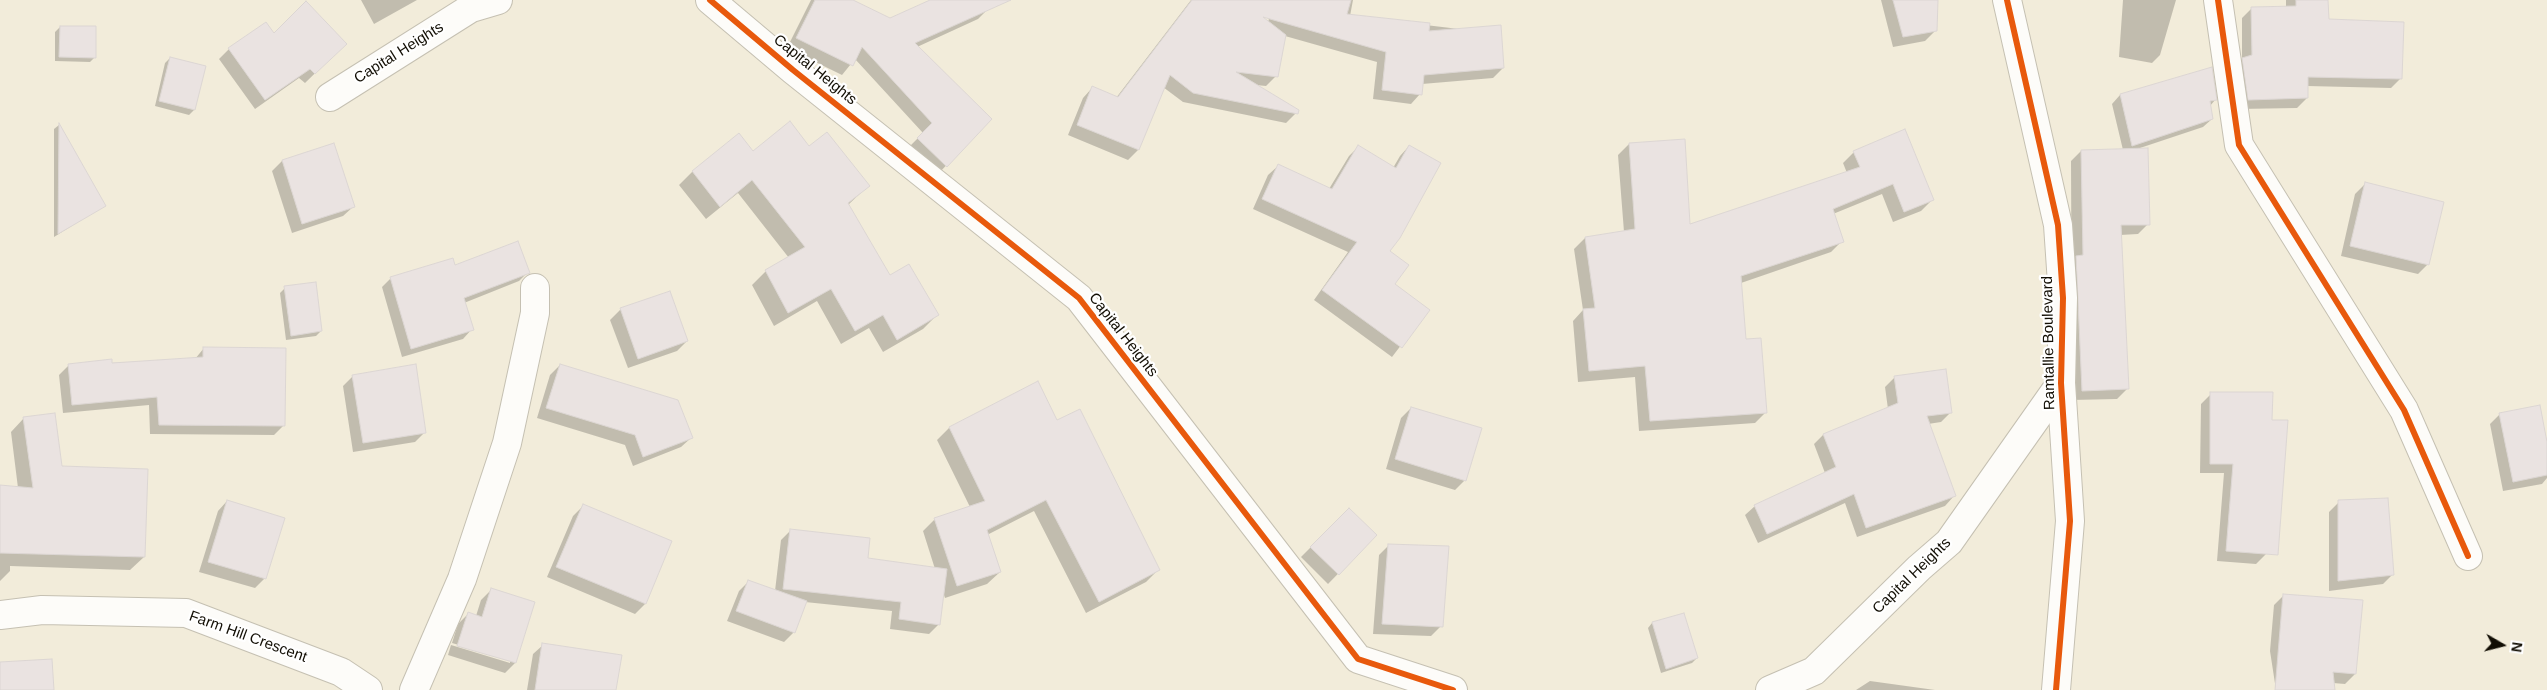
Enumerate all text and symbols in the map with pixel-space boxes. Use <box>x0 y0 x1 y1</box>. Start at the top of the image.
street label: Capital Heights <box>351 18 447 88</box>
street label: Capital Heights <box>770 31 860 109</box>
street label: Ramtallie Boulevard <box>2039 276 2059 410</box>
street label: Capital Heights <box>1085 289 1161 381</box>
street label: Capital Heights <box>1869 534 1955 618</box>
street label: Farm Hill Crescent <box>187 607 309 667</box>
north arrow <box>2477 620 2527 670</box>
text: N <box>2508 641 2525 653</box>

